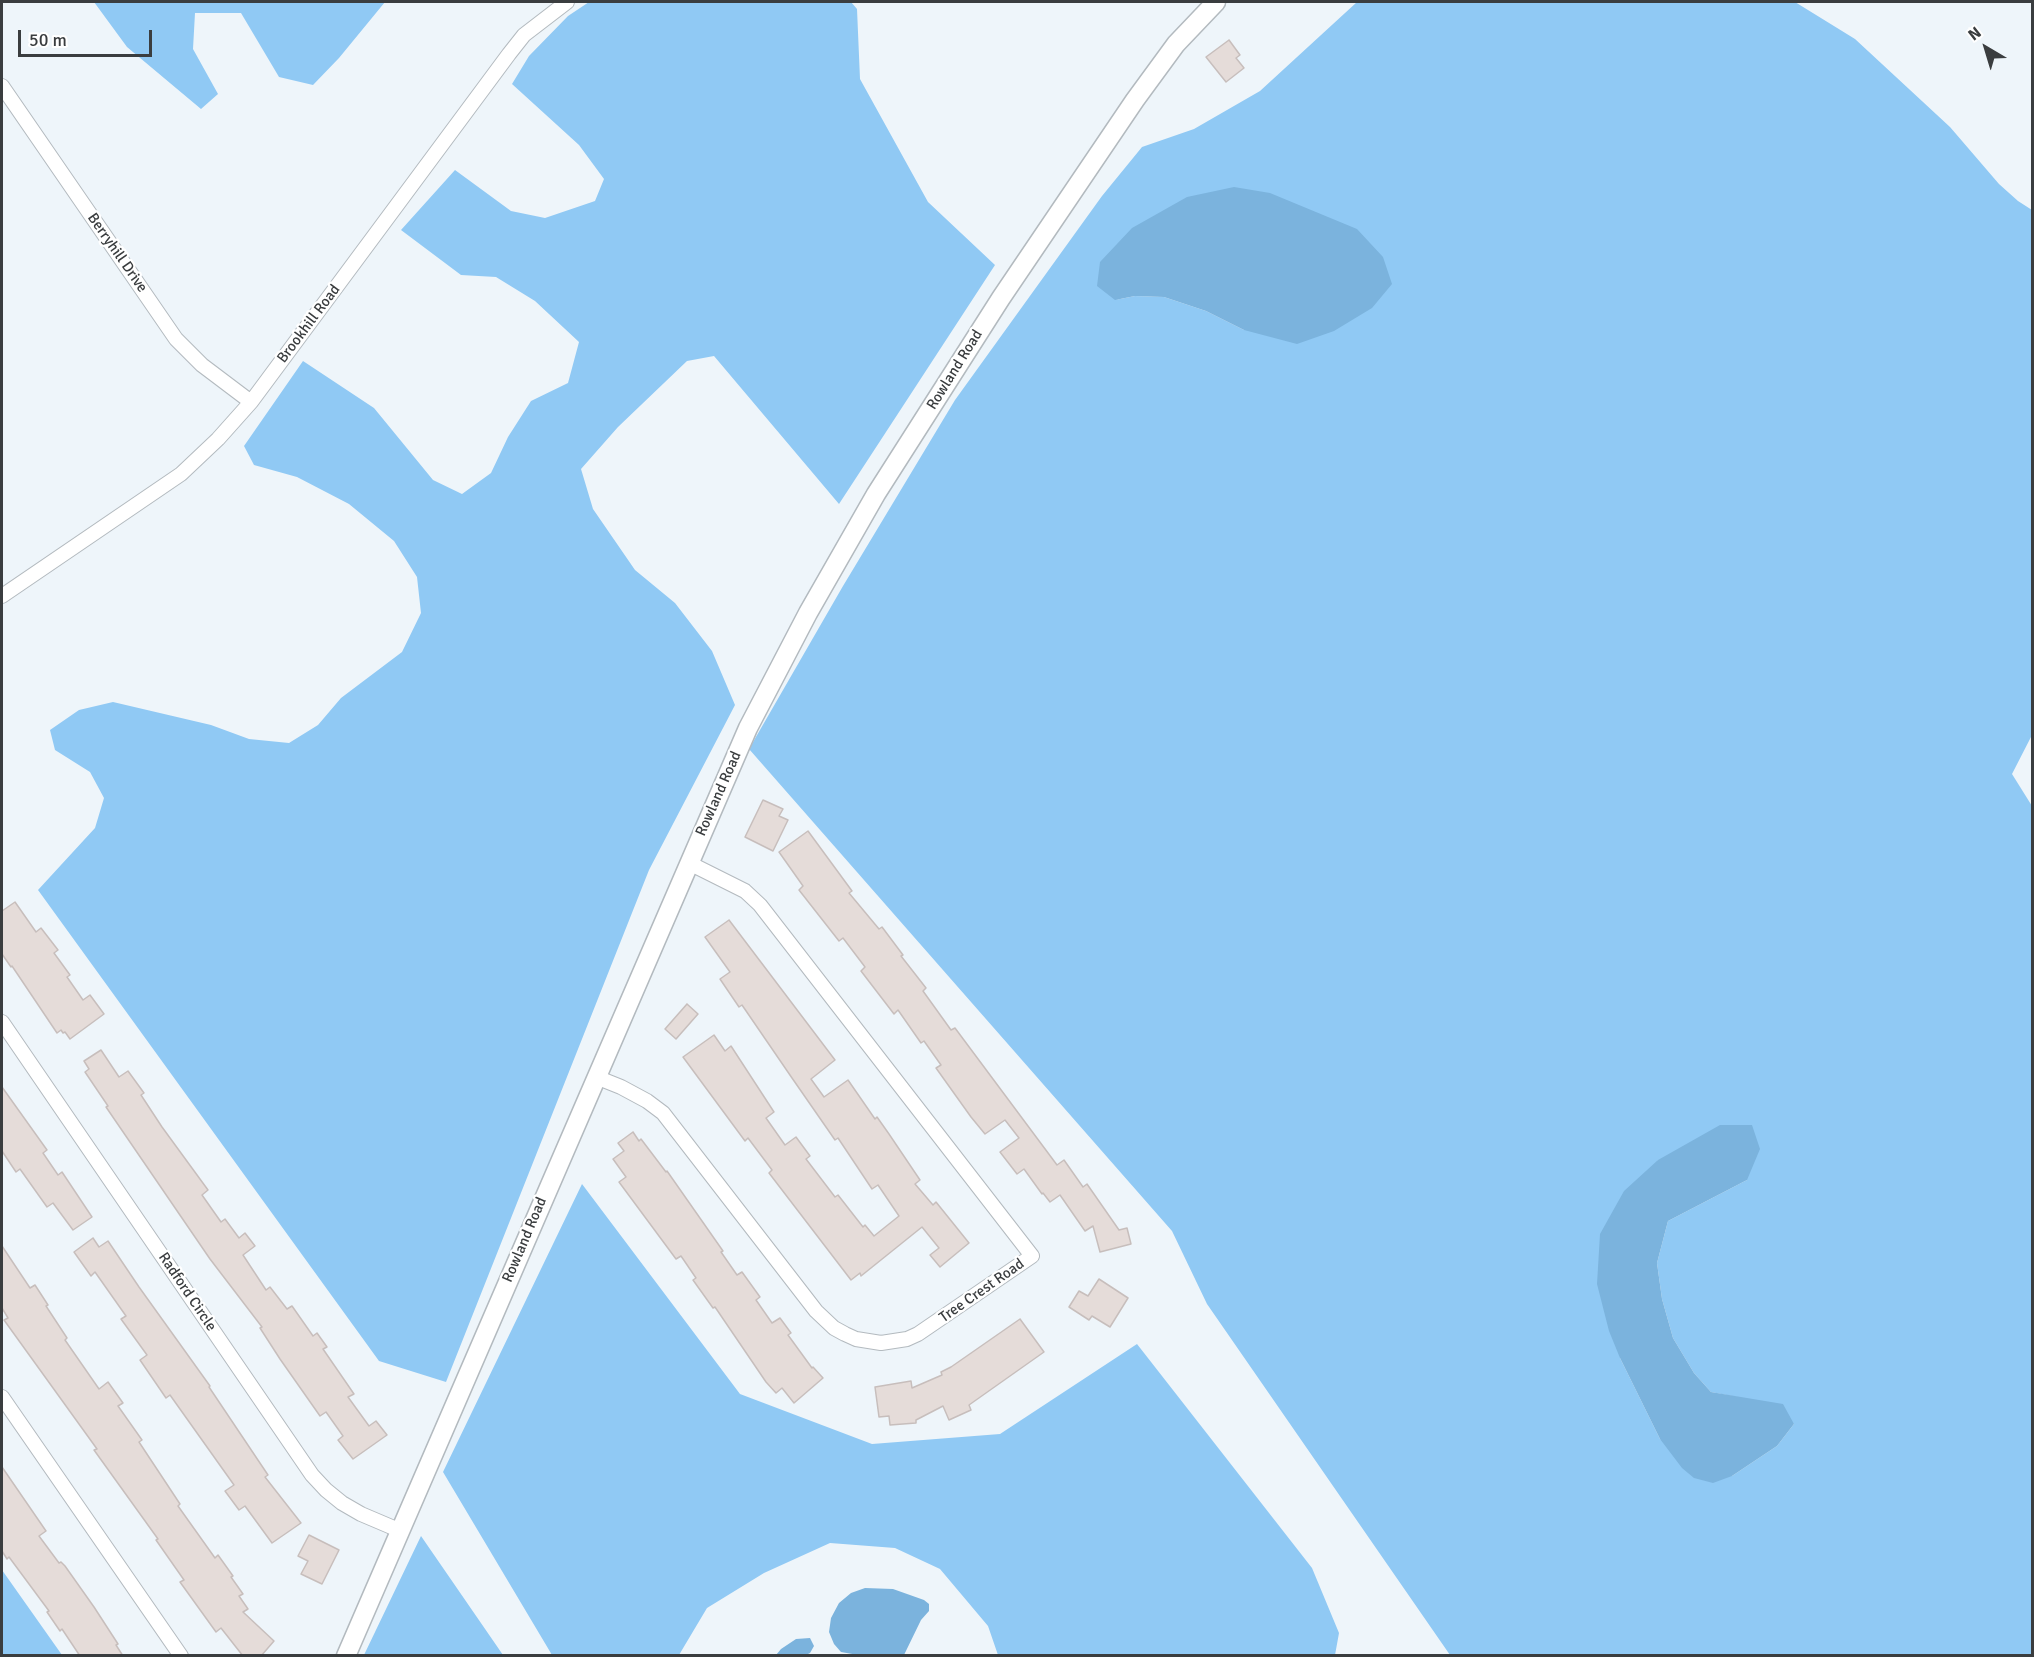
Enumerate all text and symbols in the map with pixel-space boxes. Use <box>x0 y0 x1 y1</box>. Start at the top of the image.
scale bar <box>21 18 154 56</box>
north arrow <box>1956 18 2016 78</box>
text: N <box>1964 23 1985 45</box>
text: 50 m <box>29 29 67 51</box>
street label: Berryhill Drive <box>83 210 151 296</box>
street label: Brookhill Road <box>274 281 344 367</box>
street label: Rowland Road <box>923 327 987 413</box>
street label: Rowland Road <box>692 749 746 839</box>
street label: Rowland Road <box>499 1195 551 1285</box>
street label: Radford Circle <box>154 1249 220 1335</box>
street label: Tree Crest Road <box>936 1255 1028 1327</box>

